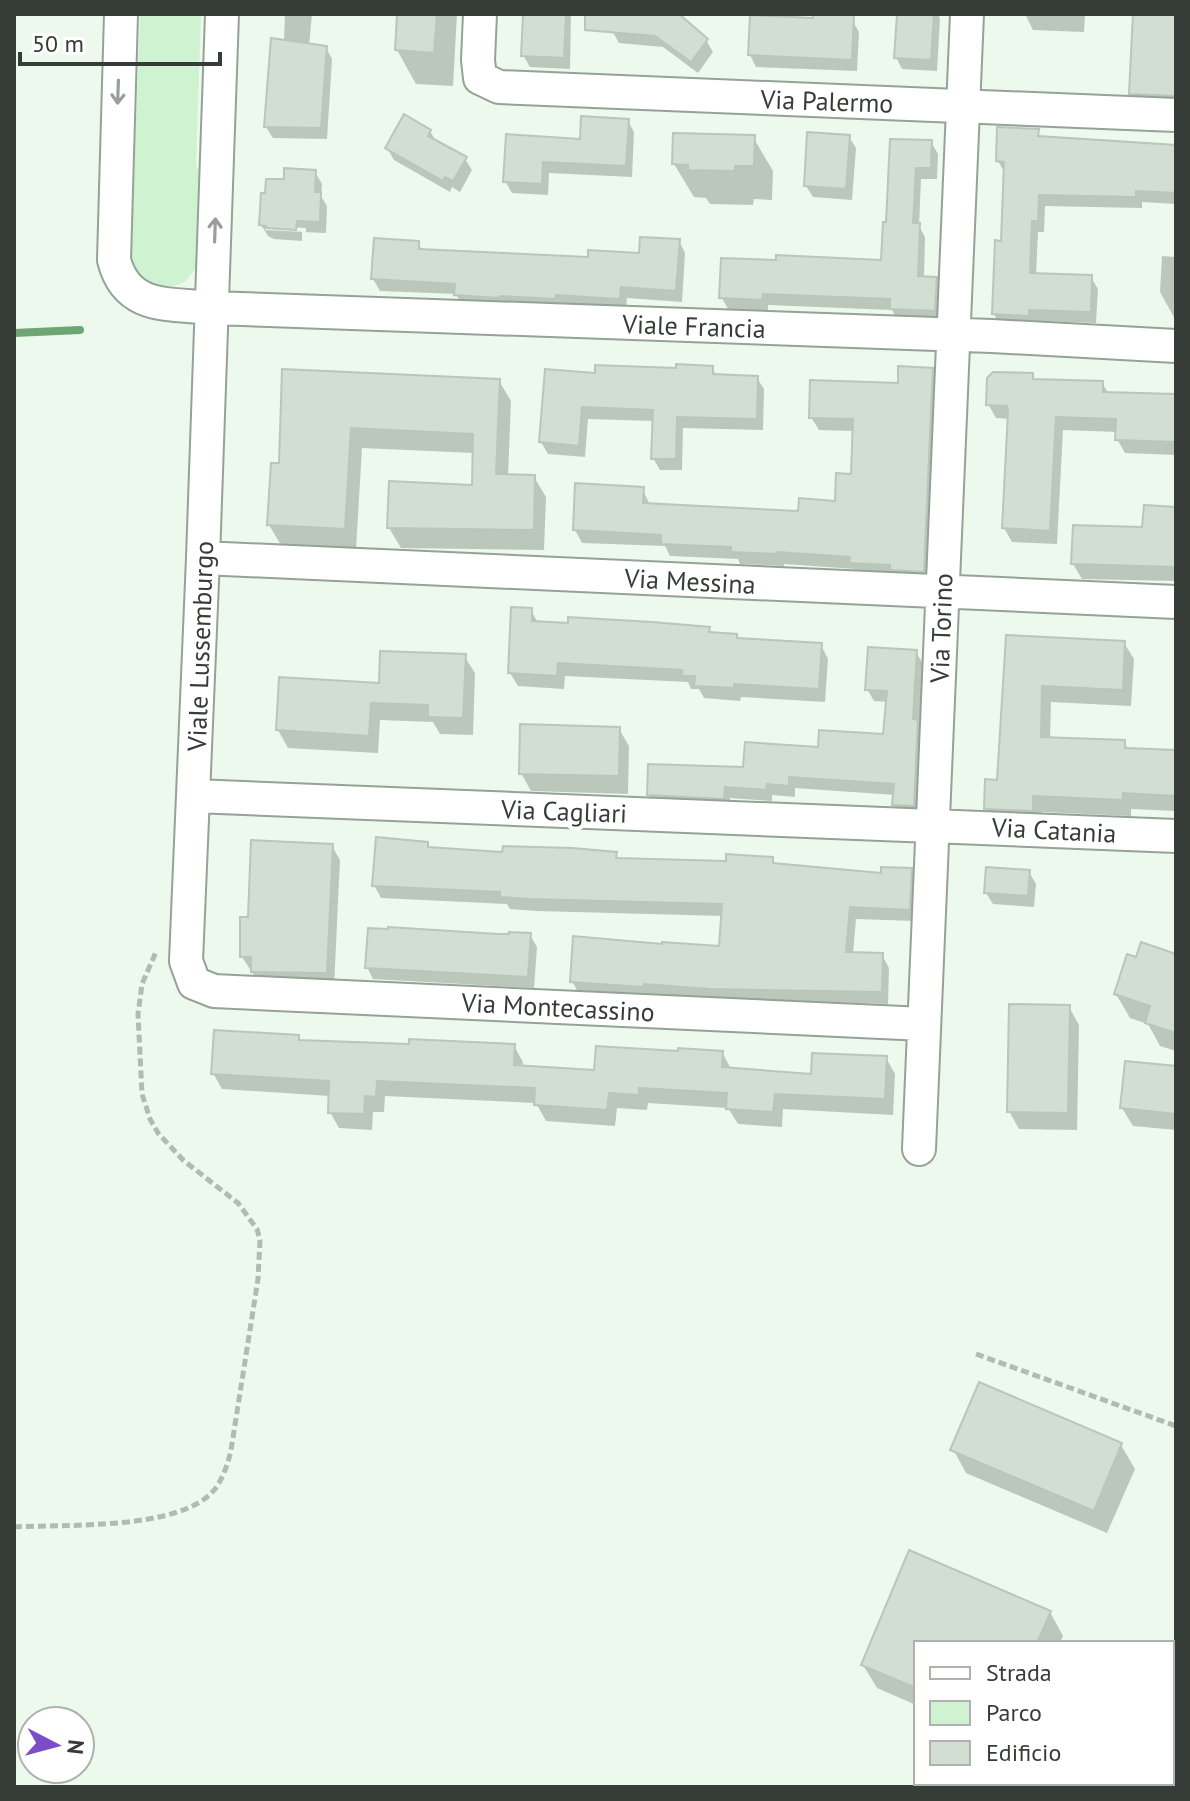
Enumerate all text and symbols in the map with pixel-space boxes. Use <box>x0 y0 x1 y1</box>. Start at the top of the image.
scale bar <box>20 16 220 66</box>
text: 50 m <box>32 28 84 59</box>
one-way arrow <box>111 78 126 105</box>
street label: Via Palermo <box>759 82 894 120</box>
one-way arrow <box>208 217 223 244</box>
street label: Viale Francia <box>621 307 766 345</box>
street label: Viale Lussemburgo <box>180 540 220 753</box>
street label: Via Messina <box>623 561 756 601</box>
street label: Via Torino <box>923 573 959 684</box>
street label: Via Cagliari <box>499 792 628 830</box>
street label: Via Catania <box>990 810 1117 850</box>
street label: Via Montecassino <box>460 985 655 1029</box>
legend <box>914 1641 1174 1785</box>
text: Strada <box>986 1657 1052 1688</box>
text: Parco <box>986 1697 1042 1728</box>
north arrow <box>16 1705 96 1785</box>
text: Edificio <box>986 1737 1061 1768</box>
text: N <box>61 1738 91 1756</box>

